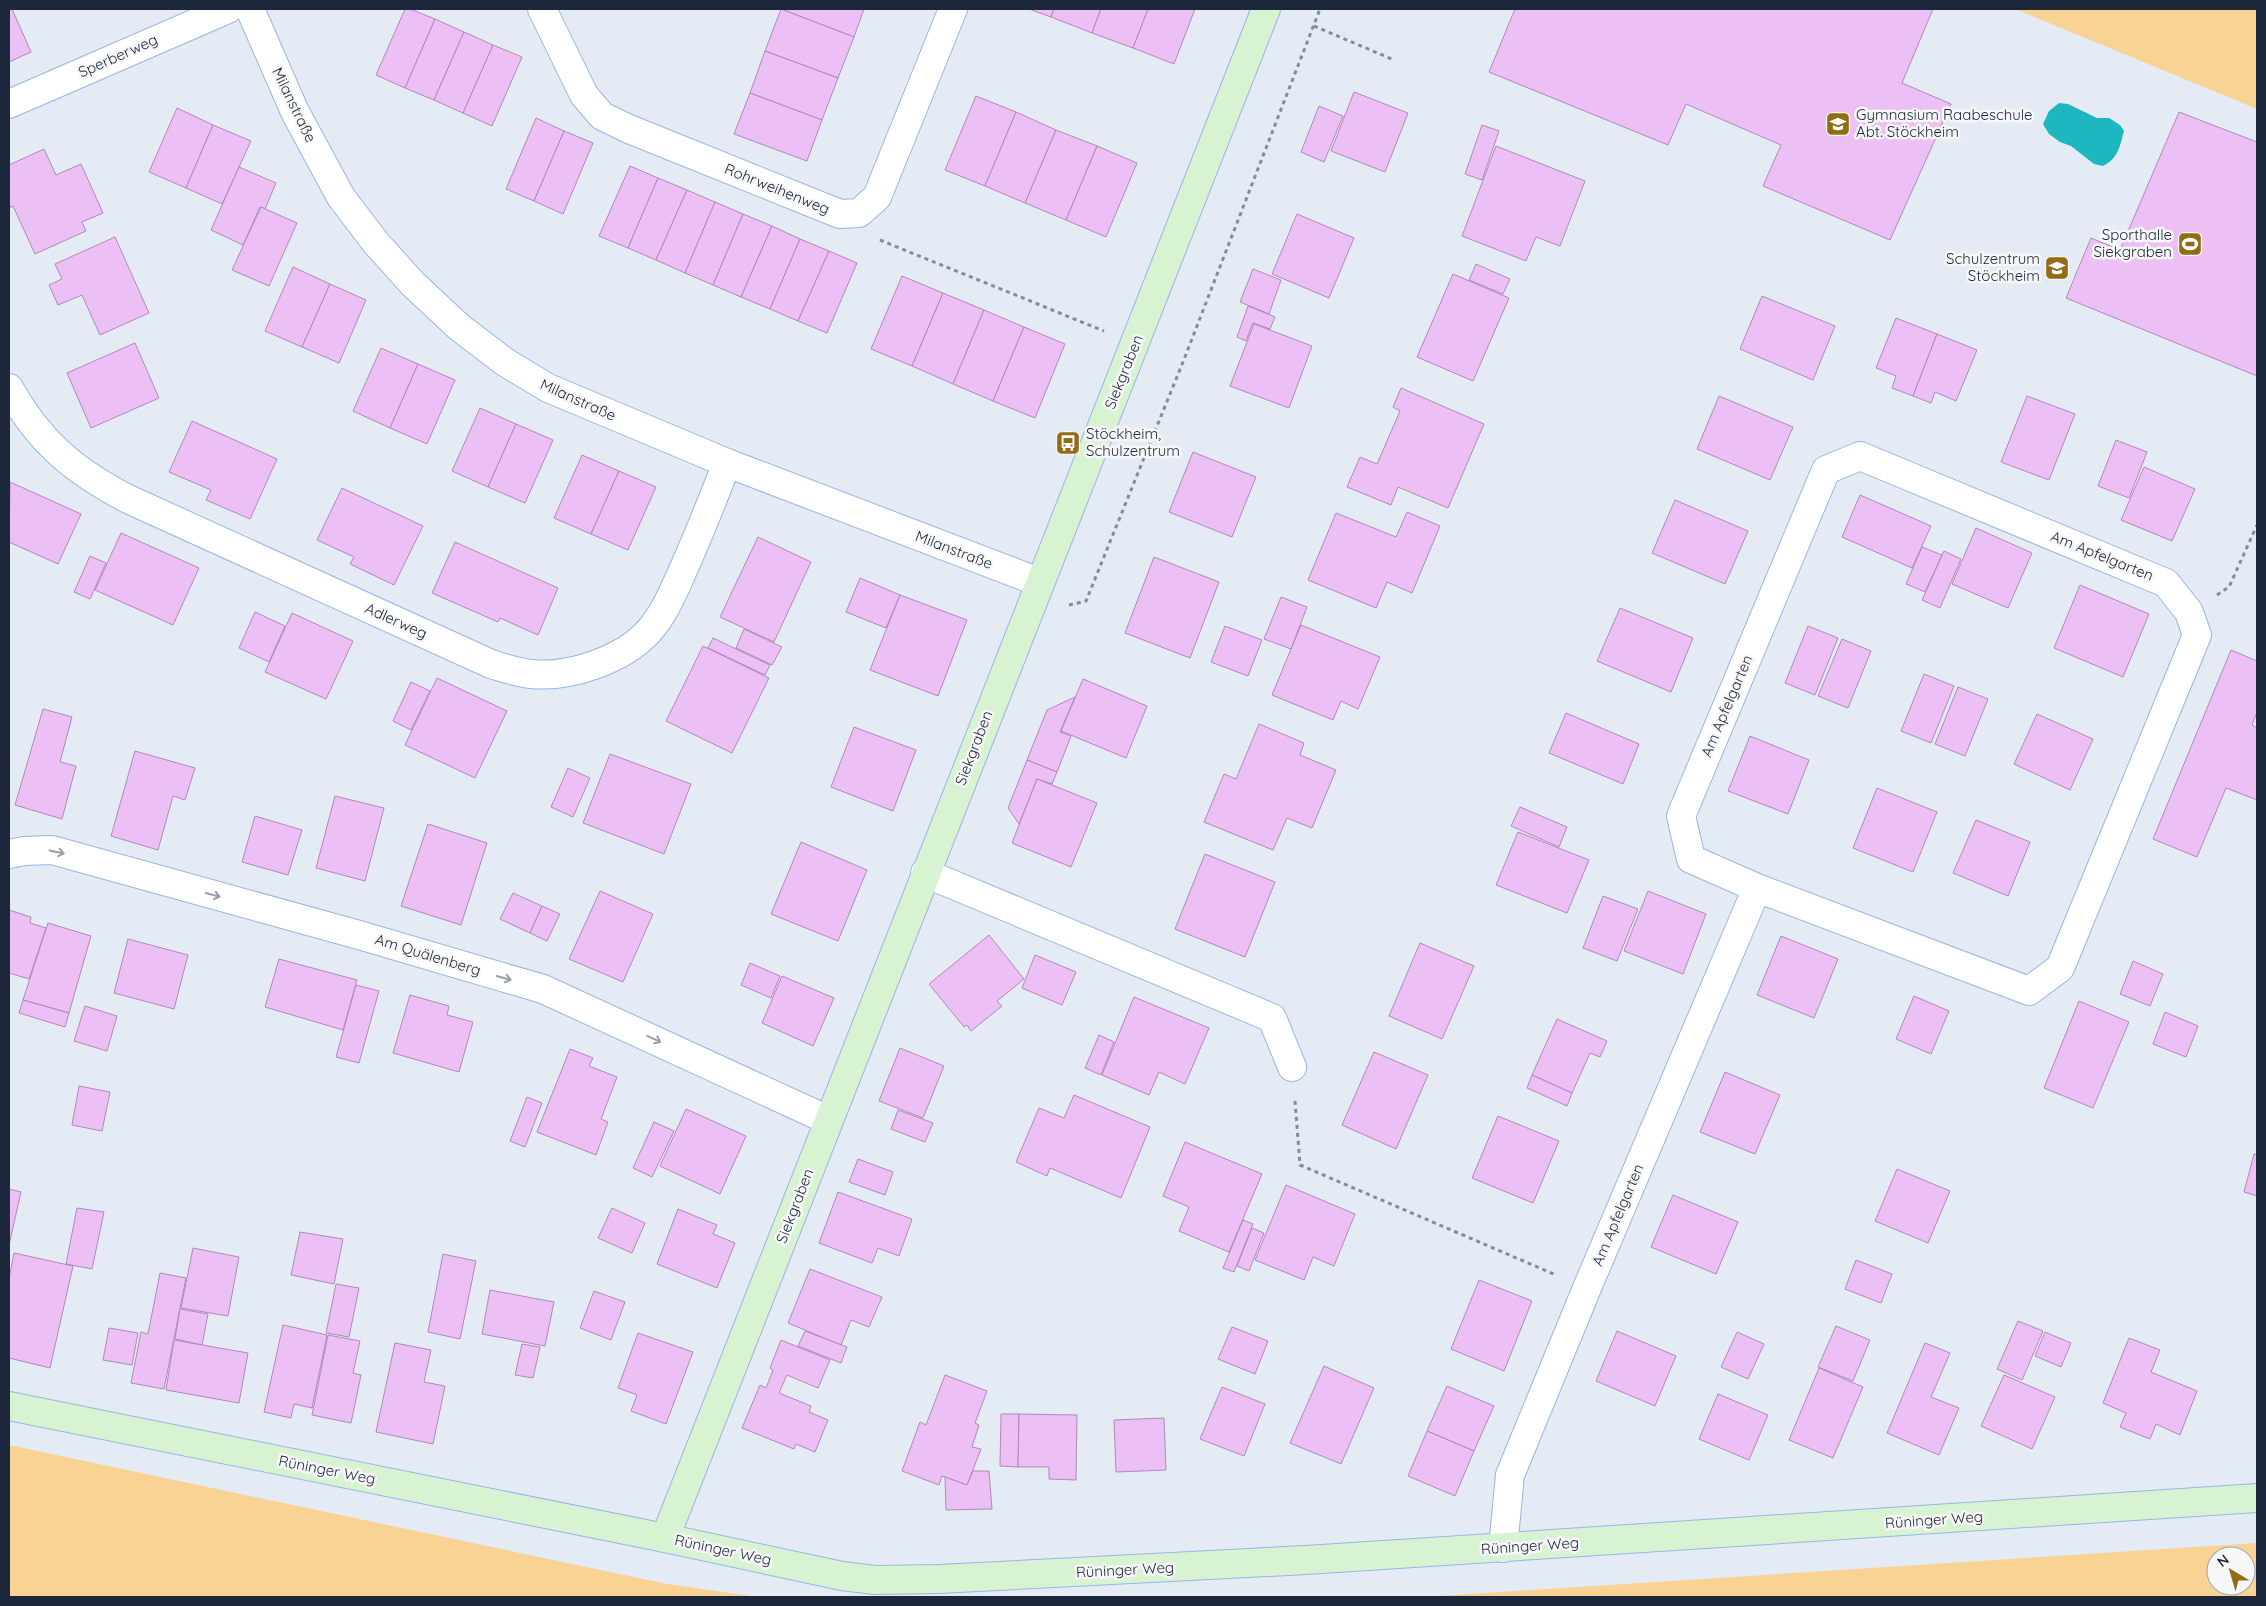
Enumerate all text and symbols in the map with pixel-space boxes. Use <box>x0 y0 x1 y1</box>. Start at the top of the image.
street label: Sperberweg <box>75 30 160 81</box>
street label: Milanstraße <box>268 64 321 145</box>
place label: Gymnasium Raabeschule Abt. Stöckheim <box>1856 105 2033 141</box>
school or university icon: Gymnasium Raabeschule Abt. Stöckheim <box>1825 111 1851 137</box>
street label: Rohrweihenweg <box>722 159 833 218</box>
place label: Sporthalle Siekgraben <box>2094 225 2172 261</box>
sports icon: Sporthalle Siekgraben <box>2177 231 2203 257</box>
place label: Schulzentrum Stöckheim <box>1946 249 2040 285</box>
school or university icon: Schulzentrum Stöckheim <box>2044 255 2070 281</box>
street label: Siekgraben <box>1100 332 1147 412</box>
street label: Milanstraße <box>537 374 619 425</box>
place label: Stöckheim, Schulzentrum <box>1086 424 1180 460</box>
bus stop icon: Stöckheim, Schulzentrum <box>1055 430 1081 456</box>
street label: Milanstraße <box>913 526 995 573</box>
street label: Am Apfelgarten <box>2048 526 2156 585</box>
street label: Adlerweg <box>362 598 430 643</box>
street label: Am Apfelgarten <box>1696 652 1757 760</box>
street label: Siekgraben <box>951 708 996 788</box>
one-way arrow <box>48 848 64 857</box>
one-way arrow <box>205 891 221 900</box>
street label: Am Quälenberg <box>373 929 483 980</box>
one-way arrow <box>496 974 512 984</box>
one-way arrow <box>646 1035 661 1045</box>
street label: Am Apfelgarten <box>1587 1161 1648 1269</box>
street label: Siekgraben <box>772 1166 817 1246</box>
street label: Rüninger Weg <box>277 1451 377 1488</box>
street label: Rüninger Weg <box>1884 1507 1984 1532</box>
street label: Rüninger Weg <box>673 1530 773 1569</box>
street label: Rüninger Weg <box>1480 1533 1580 1558</box>
north arrow <box>2206 1546 2256 1596</box>
text: N <box>2213 1550 2233 1571</box>
street label: Rüninger Weg <box>1075 1557 1175 1582</box>

